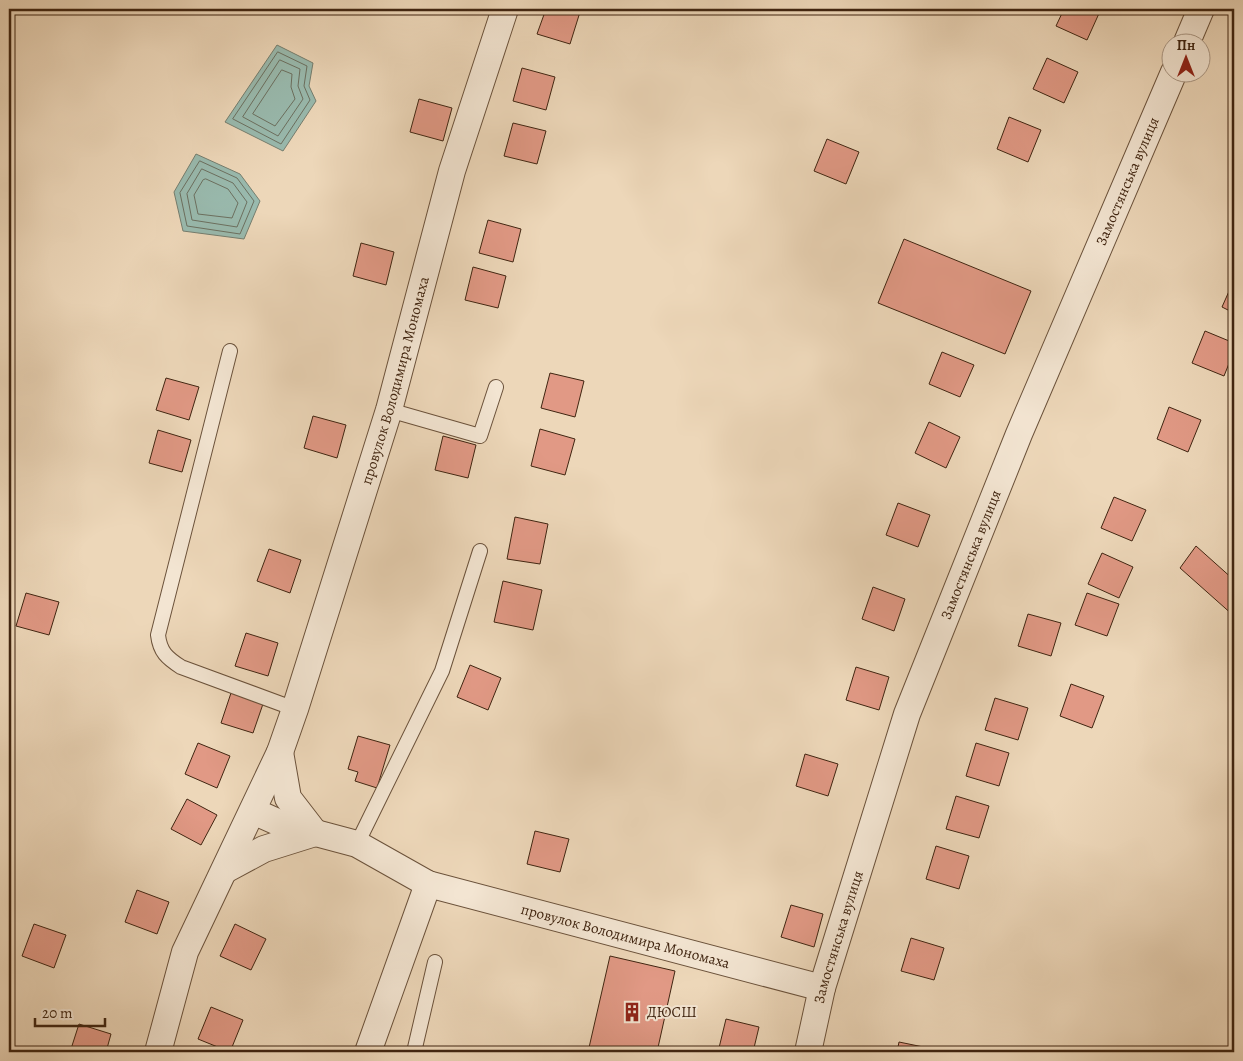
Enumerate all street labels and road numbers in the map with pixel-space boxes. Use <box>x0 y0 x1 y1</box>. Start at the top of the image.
street label: Замостянська вулиця <box>1091 114 1164 248</box>
street label: провулок Володимира Мономаха <box>356 274 434 487</box>
street label: Замостянська вулиця <box>936 487 1006 622</box>
street label: Замостянська вулиця <box>809 868 868 1005</box>
street label: провулок Володимира Мономаха <box>519 899 732 973</box>

